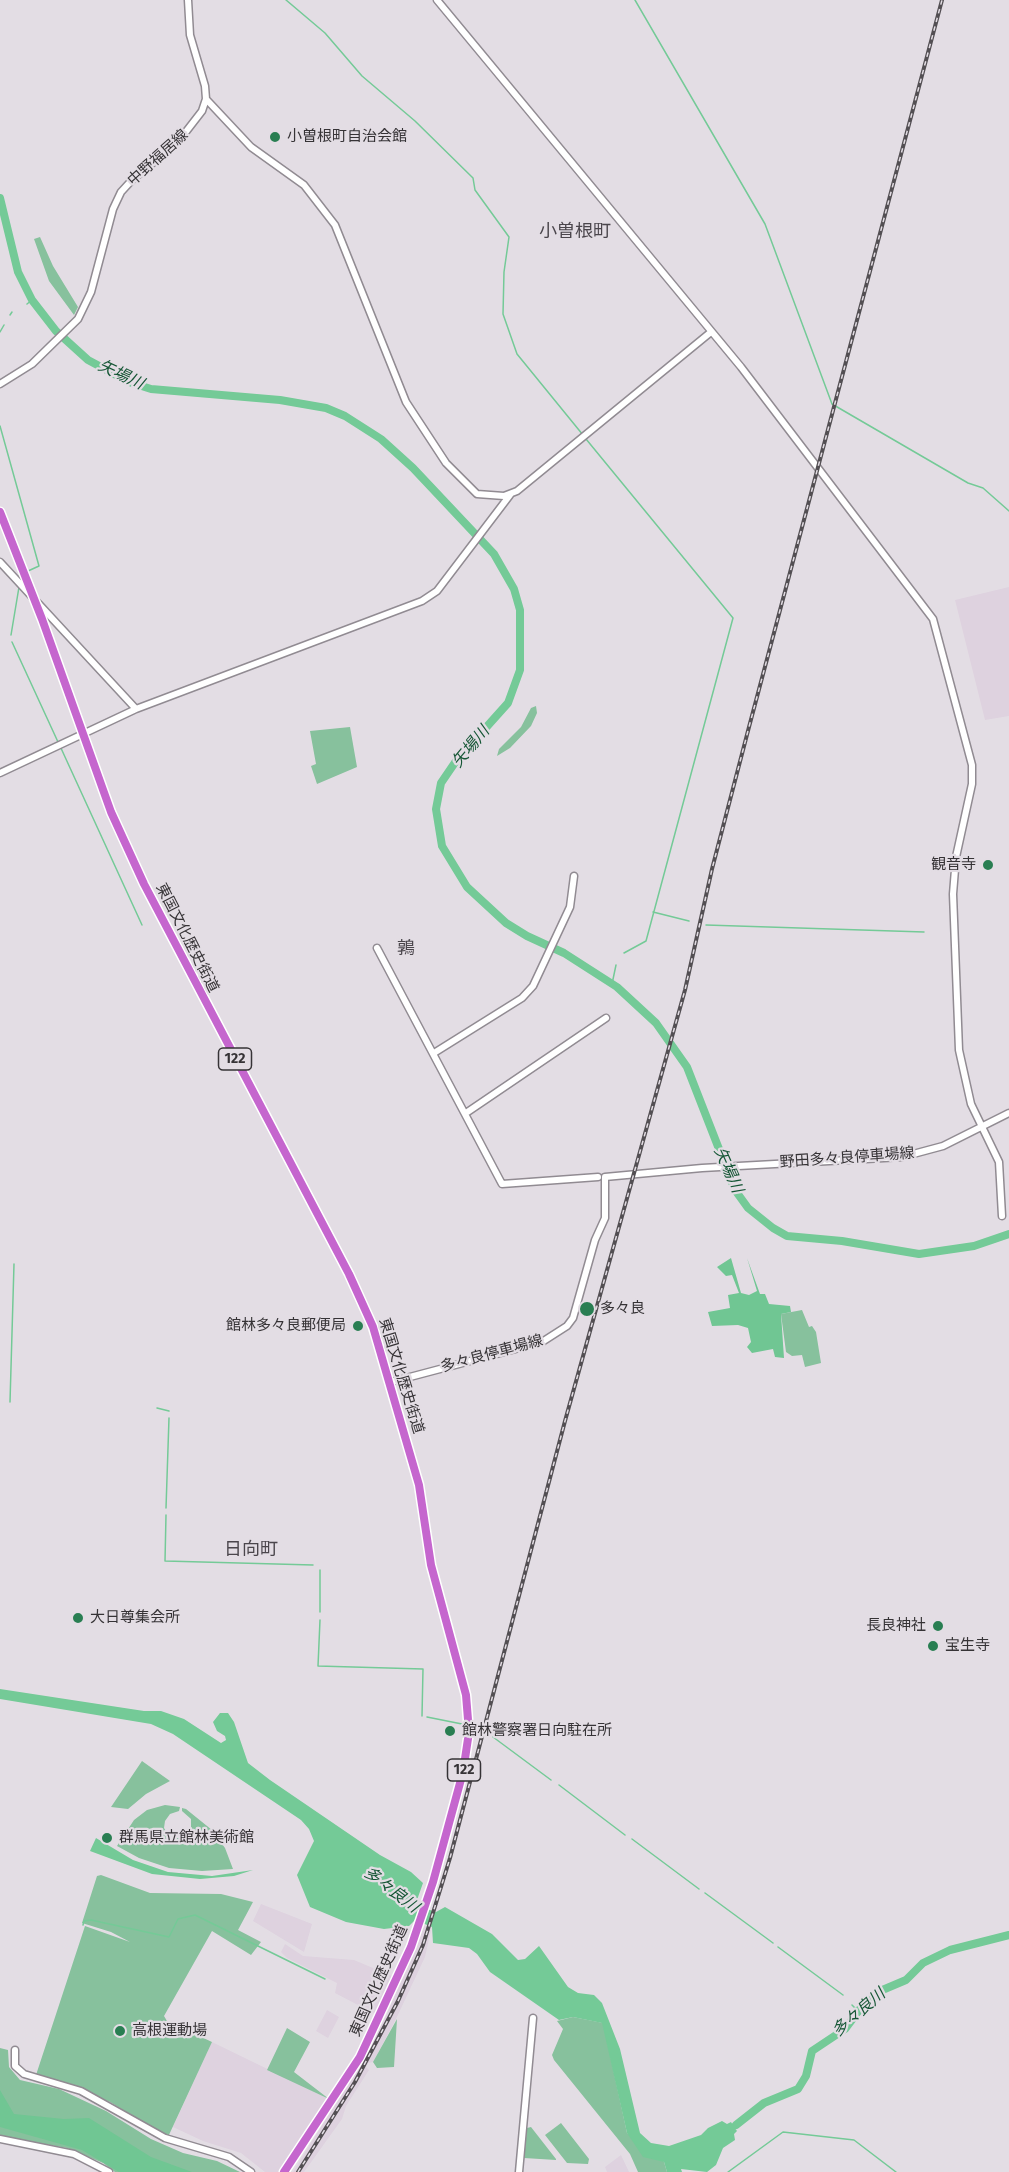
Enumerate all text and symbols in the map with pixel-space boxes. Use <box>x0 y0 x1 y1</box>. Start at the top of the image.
street label: 中野福居線 <box>124 126 192 190</box>
place label: 小曽根町自治会館 <box>287 128 407 146</box>
marker: 小曽根町自治会館 <box>268 130 282 144</box>
district label: 小曽根町 <box>539 221 611 243</box>
water label: 矢場川 <box>95 356 147 394</box>
water label: 矢場川 <box>448 722 494 772</box>
place label: 観音寺 <box>931 856 976 874</box>
marker: 観音寺 <box>981 858 995 872</box>
street label: 東国文化歴史街道 <box>152 880 222 996</box>
district label: 鶉 <box>397 938 415 960</box>
road number: 122 <box>218 1048 252 1070</box>
water label: 矢場川 <box>709 1144 747 1196</box>
street label: 野田多々良停車場線 <box>779 1144 915 1172</box>
marker: 多々良 <box>578 1300 596 1318</box>
place label: 多々良 <box>600 1300 645 1318</box>
street label: 東国文化歴史街道 <box>375 1316 427 1436</box>
place label: 館林多々良郵便局 <box>226 1317 346 1335</box>
marker: 館林多々良郵便局 <box>351 1319 365 1333</box>
street label: 多々良停車場線 <box>439 1332 545 1376</box>
district label: 日向町 <box>224 1539 278 1561</box>
place label: 大日尊集会所 <box>90 1609 180 1627</box>
marker: 大日尊集会所 <box>71 1611 85 1625</box>
place label: 長良神社 <box>866 1617 926 1635</box>
marker: 長良神社 <box>931 1619 945 1633</box>
place label: 宝生寺 <box>945 1637 990 1655</box>
marker: 宝生寺 <box>926 1639 940 1653</box>
place label: 館林警察署日向駐在所 <box>462 1722 612 1740</box>
marker: 館林警察署日向駐在所 <box>443 1724 457 1738</box>
road number: 122 <box>448 1759 480 1781</box>
place label: 群馬県立館林美術館 <box>119 1829 254 1847</box>
marker: 群馬県立館林美術館 <box>100 1831 114 1845</box>
water label: 多々良川 <box>360 1863 422 1917</box>
street label: 東国文化歴史街道 <box>346 1923 412 2039</box>
water label: 多々良川 <box>829 1985 889 2041</box>
place label: 高根運動場 <box>132 2022 207 2040</box>
marker: 高根運動場 <box>113 2024 127 2038</box>

